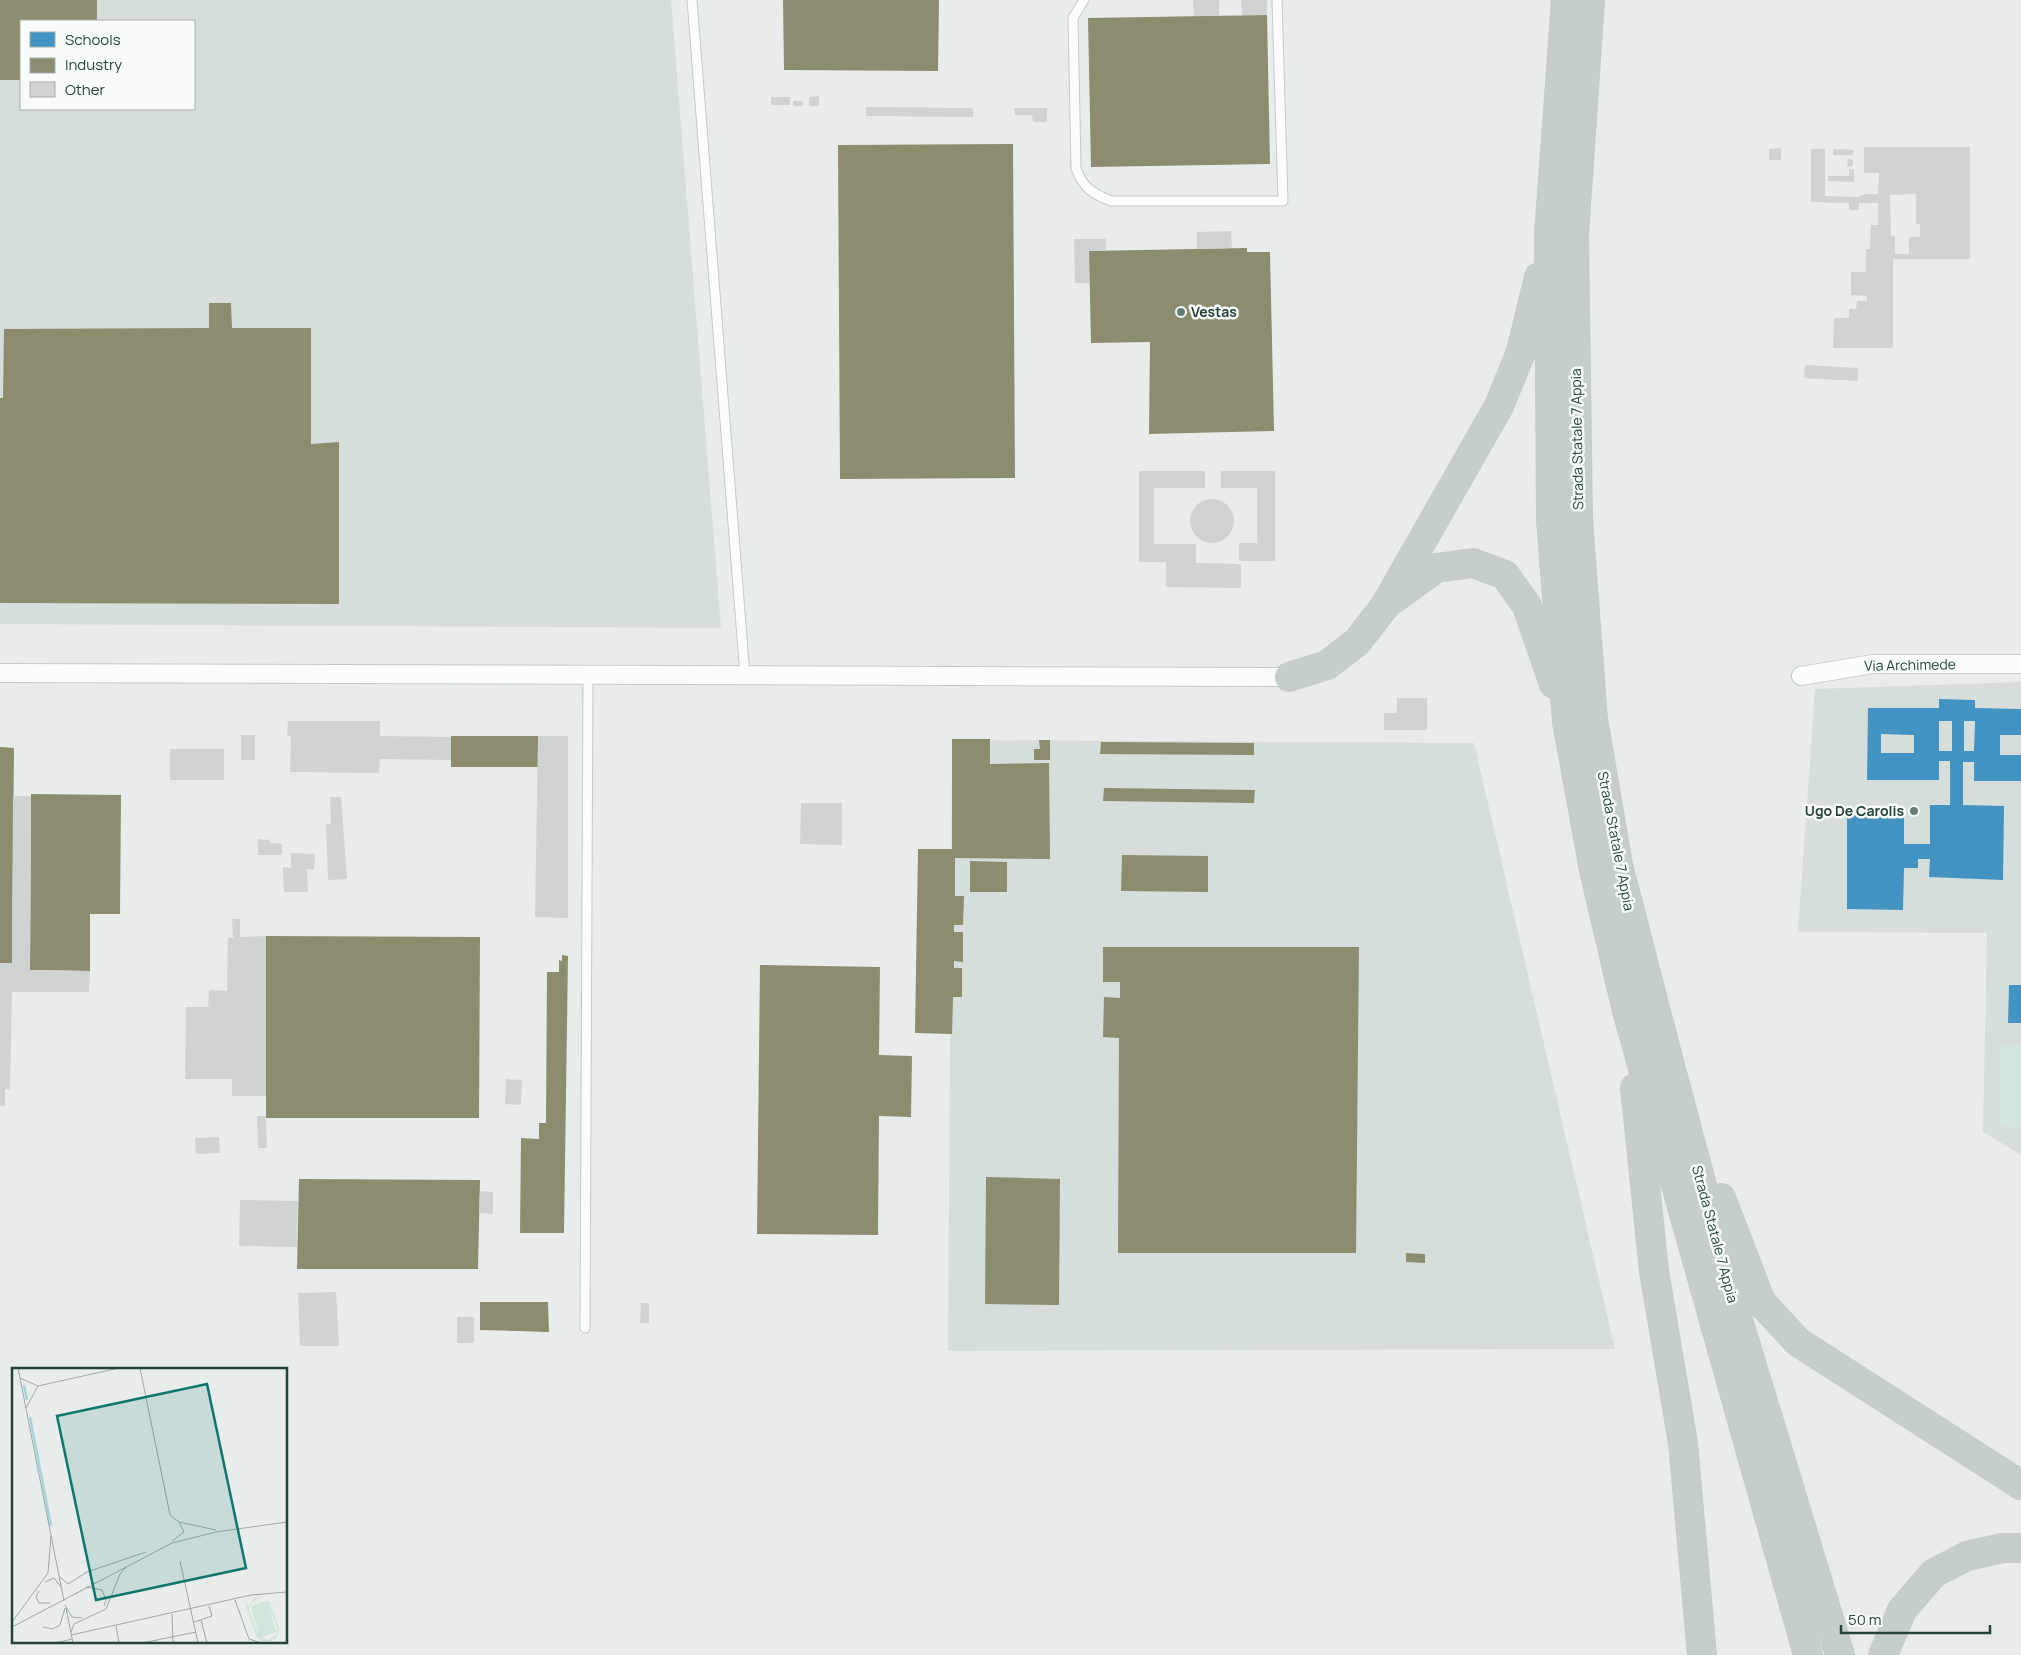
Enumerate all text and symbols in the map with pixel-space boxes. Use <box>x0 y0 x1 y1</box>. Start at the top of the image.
legend <box>20 20 195 110</box>
text: Schools <box>65 29 121 50</box>
text: Industry <box>65 54 122 75</box>
text: Other <box>65 79 106 100</box>
place label: Vestas <box>1191 302 1237 321</box>
marker: Vestas <box>1175 306 1187 318</box>
street label: Strada Statale 7 Appia <box>1566 368 1587 510</box>
street label: Via Archimede <box>1864 654 1956 675</box>
street label: Strada Statale 7 Appia <box>1594 770 1639 912</box>
place label: Ugo De Carolis <box>1805 801 1904 820</box>
marker: Ugo De Carolis <box>1908 805 1920 817</box>
street label: Strada Statale 7 Appia <box>1688 1163 1743 1305</box>
inset map <box>12 1368 288 1642</box>
scale bar <box>1841 1602 1990 1634</box>
text: 50 m <box>1848 1609 1882 1630</box>

